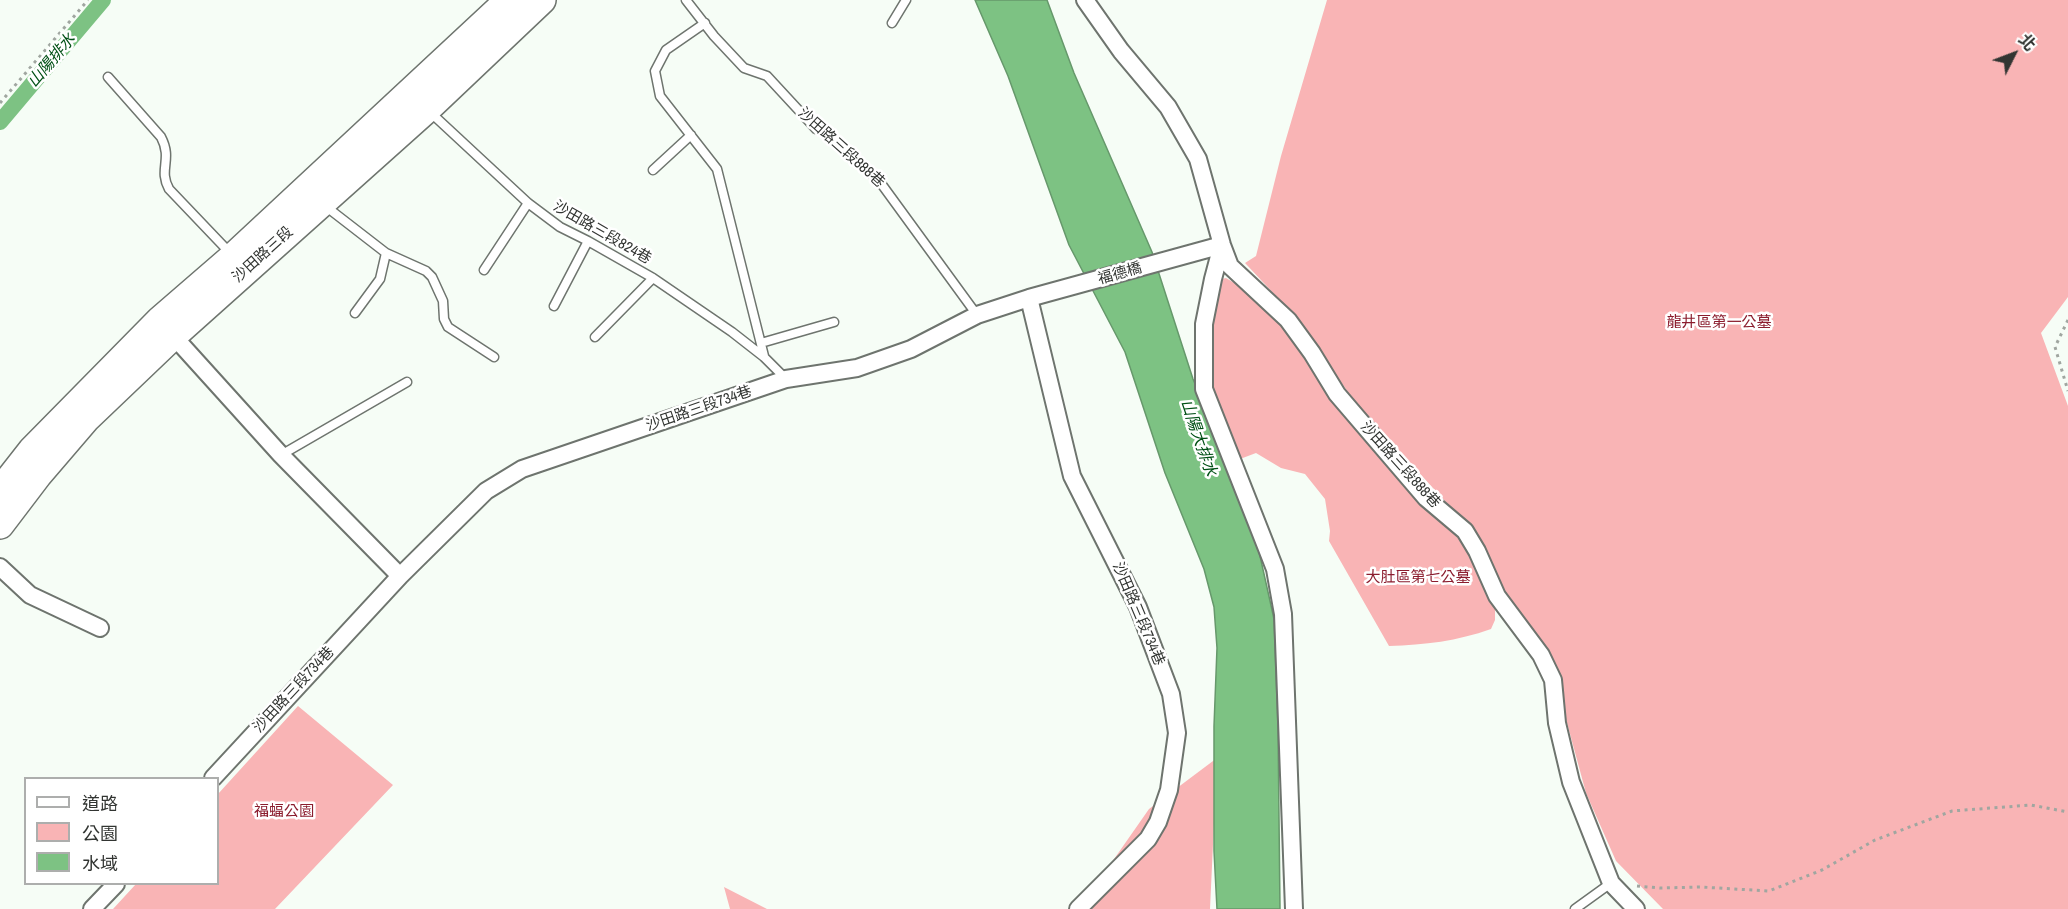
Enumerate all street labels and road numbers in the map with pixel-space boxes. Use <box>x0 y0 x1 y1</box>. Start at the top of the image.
street label: 沙田路三段888巷 <box>794 104 888 192</box>
street label: 沙田路三段824巷 <box>550 198 654 268</box>
street label: 沙田路三段 <box>229 223 297 287</box>
street label: 福德橋 <box>1096 259 1144 289</box>
street label: 沙田路三段734巷 <box>644 382 754 436</box>
street label: 沙田路三段888巷 <box>1356 418 1444 512</box>
street label: 沙田路三段734巷 <box>1108 560 1168 668</box>
street label: 沙田路三段734巷 <box>250 643 338 737</box>

